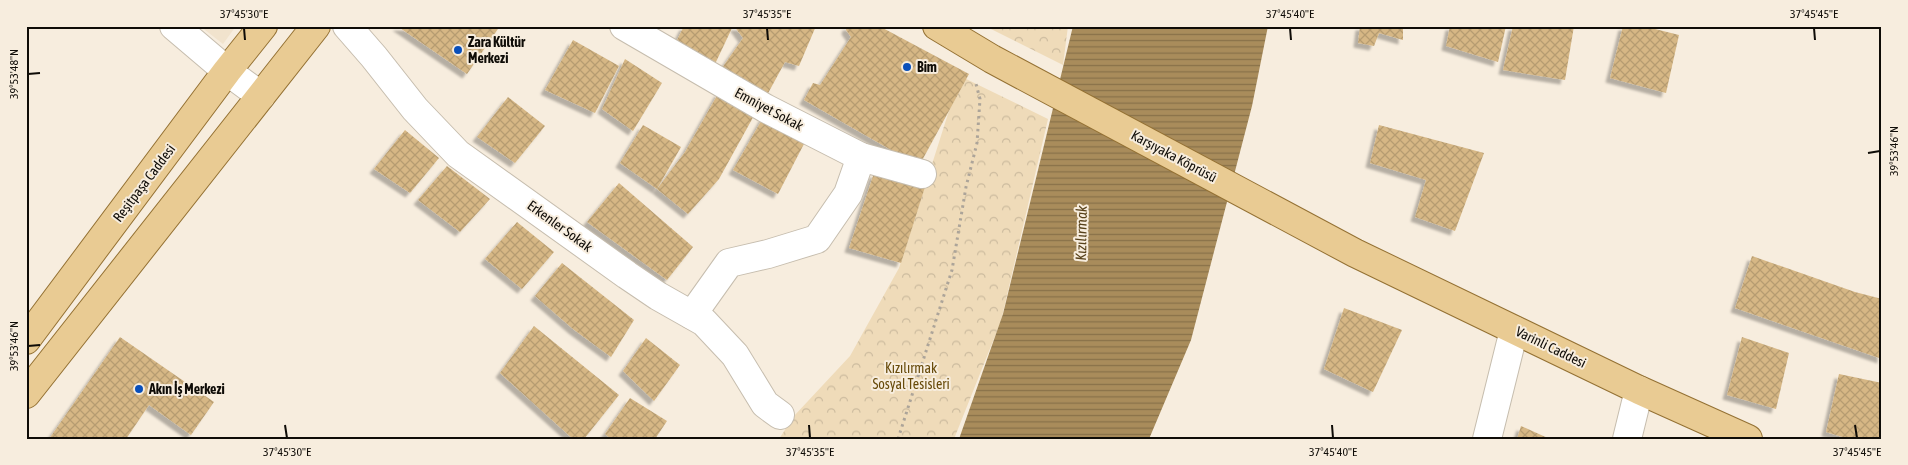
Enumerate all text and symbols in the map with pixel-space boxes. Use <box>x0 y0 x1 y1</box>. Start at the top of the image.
text: 37°45'30"E <box>220 7 268 21</box>
text: 37°45'35"E <box>743 7 791 21</box>
text: 37°45'40"E <box>1266 7 1314 21</box>
text: 37°45'45"E <box>1790 7 1838 21</box>
place label: Zara Kültür Merkezi <box>468 34 526 66</box>
marker: Zara Kültür Merkezi <box>452 44 464 56</box>
text: 39°53'48"N <box>7 49 21 99</box>
place label: Bim <box>917 59 937 75</box>
marker: Bim <box>901 61 913 73</box>
street label: Emniyet Sokak <box>732 84 806 134</box>
text: 39°53'46"N <box>1887 126 1901 176</box>
street label: Karşıyaka Köprüsü <box>1129 127 1219 185</box>
street label: Reşitpaşa Caddesi <box>110 141 178 225</box>
street label: Erkenler Sokak <box>524 197 596 255</box>
water label: Kızılırmak <box>1072 205 1090 261</box>
text: 39°53'46"N <box>7 321 21 371</box>
street label: Varinli Caddesi <box>1513 323 1589 371</box>
park label: Kızılırmak Sosyal Tesisleri <box>872 360 950 392</box>
place label: Akın İş Merkezi <box>148 380 225 397</box>
marker: Akın İş Merkezi <box>133 383 145 395</box>
text: 37°45'30"E <box>263 445 311 459</box>
text: 37°45'35"E <box>786 445 834 459</box>
text: 37°45'40"E <box>1309 445 1357 459</box>
text: 37°45'45"E <box>1833 445 1881 459</box>

